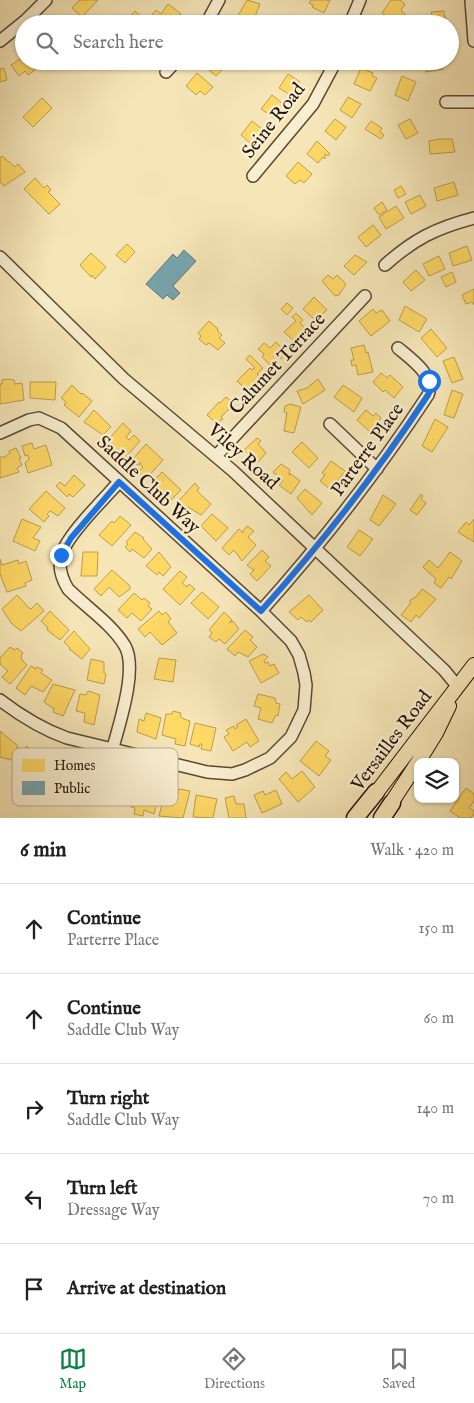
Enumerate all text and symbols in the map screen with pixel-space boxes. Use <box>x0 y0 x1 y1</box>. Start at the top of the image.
search box <box>15 15 459 70</box>
icon: search <box>33 29 61 57</box>
text: Search here <box>73 31 164 55</box>
street label: Seine Road <box>237 78 312 164</box>
street label: Calumet Terrace <box>225 308 332 420</box>
route start <box>418 370 441 393</box>
street label: Parterre Place <box>326 398 410 501</box>
street label: Viley Road <box>202 418 284 496</box>
street label: Saddle Club Way <box>91 431 205 540</box>
route end <box>50 544 73 567</box>
street label: Versailles Road <box>346 685 438 797</box>
legend <box>12 748 178 806</box>
text: Homes <box>54 757 96 775</box>
map controls <box>414 758 459 803</box>
button: layers <box>414 758 459 803</box>
text: Public <box>54 780 90 798</box>
text: 6 min <box>20 837 66 864</box>
text: Walk · 420 m <box>370 841 454 861</box>
text: Continue <box>67 907 141 931</box>
icon: ahead <box>20 915 48 943</box>
text: 150 m <box>419 919 454 939</box>
text: Parterre Place <box>67 931 159 951</box>
text: Continue <box>67 997 141 1021</box>
icon: ahead <box>20 1005 48 1033</box>
text: 60 m <box>424 1009 454 1029</box>
text: Saddle Club Way <box>67 1021 179 1041</box>
text: Turn right <box>67 1087 149 1111</box>
icon: right <box>20 1095 48 1123</box>
text: 140 m <box>416 1099 454 1119</box>
text: Saddle Club Way <box>67 1111 179 1131</box>
text: Turn left <box>67 1177 138 1201</box>
icon: left <box>20 1185 48 1213</box>
text: 70 m <box>423 1189 454 1209</box>
text: Dressage Way <box>67 1201 160 1221</box>
icon: arrive <box>20 1275 48 1303</box>
text: Arrive at destination <box>67 1277 226 1301</box>
tab: Map <box>59 1345 87 1393</box>
tab: Directions <box>204 1345 265 1393</box>
tab: Saved <box>382 1345 415 1393</box>

